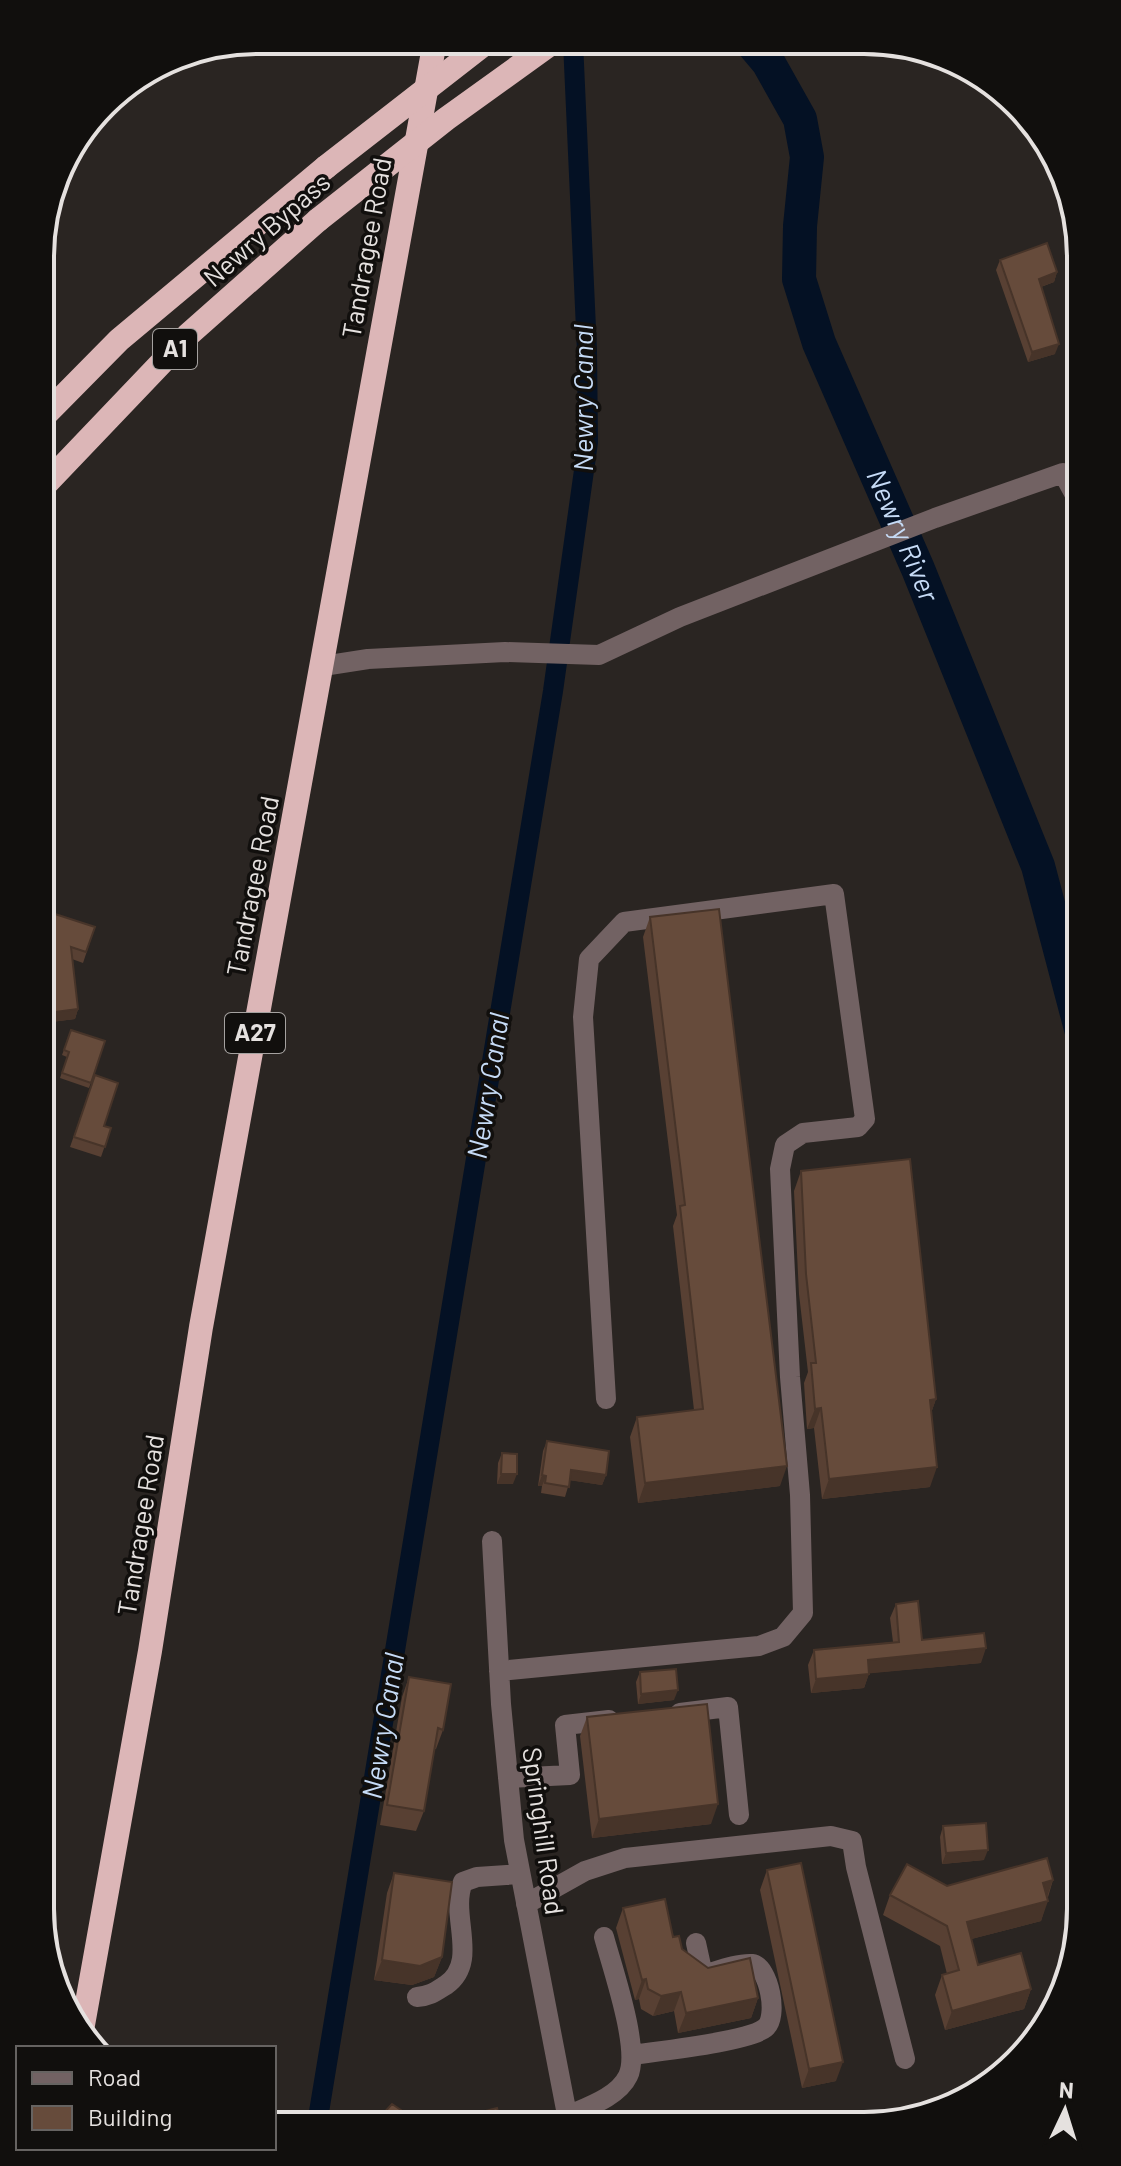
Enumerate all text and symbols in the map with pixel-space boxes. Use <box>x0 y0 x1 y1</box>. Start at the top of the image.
street label: Tandragee Road <box>334 155 397 340</box>
street label: Newry Bypass <box>196 165 336 292</box>
water label: Newry Canal <box>565 324 599 472</box>
road number: A1 <box>153 329 197 369</box>
water label: Newry River <box>860 463 948 607</box>
street label: Tandragee Road <box>219 793 284 978</box>
water label: Newry Canal <box>459 1010 515 1161</box>
road number: A27 <box>225 1013 285 1053</box>
street label: Tandragee Road <box>110 1432 169 1617</box>
water label: Newry Canal <box>354 1650 410 1801</box>
street label: Springhill Road <box>517 1745 572 1917</box>
legend <box>16 2046 276 2150</box>
text: Road <box>88 2062 141 2091</box>
north arrow <box>1025 2070 1105 2150</box>
text: N <box>1058 2076 1075 2103</box>
text: Building <box>88 2102 172 2131</box>

